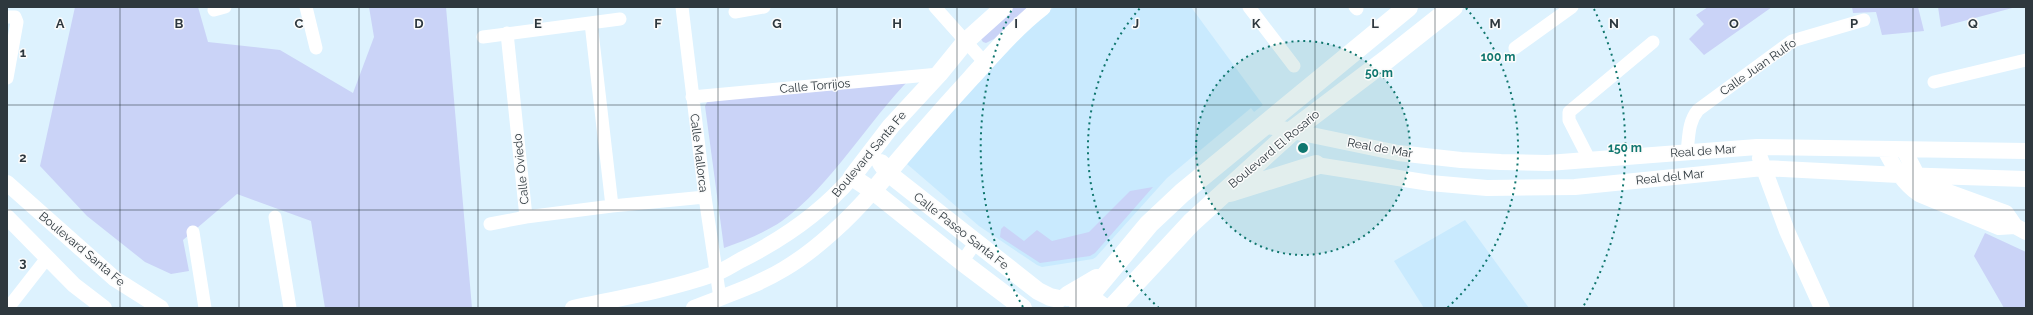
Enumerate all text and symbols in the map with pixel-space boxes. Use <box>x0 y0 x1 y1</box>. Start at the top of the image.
text: A <box>56 16 65 31</box>
text: B <box>175 16 184 31</box>
text: C <box>295 16 304 31</box>
text: D <box>414 16 424 31</box>
text: E <box>534 16 542 31</box>
text: F <box>654 16 662 31</box>
text: G <box>772 16 782 31</box>
text: H <box>892 16 902 31</box>
text: I <box>1014 16 1018 31</box>
text: J <box>1133 16 1139 31</box>
text: K <box>1252 16 1261 31</box>
text: L <box>1371 16 1379 31</box>
text: M <box>1489 16 1501 31</box>
text: N <box>1609 16 1619 31</box>
text: O <box>1729 16 1739 31</box>
text: P <box>1850 16 1858 31</box>
text: Q <box>1968 16 1978 31</box>
street label: Calle Juan Rulfo <box>1717 36 1799 98</box>
text: 1 <box>20 45 27 60</box>
text: 100 m <box>1481 50 1515 64</box>
text: 50 m <box>1365 66 1393 80</box>
street label: Calle Torrijos <box>779 76 851 96</box>
street label: Boulevard El Rosario <box>1226 107 1322 191</box>
street label: Boulevard Santa Fe <box>829 108 909 200</box>
street label: Calle Mallorca <box>687 113 711 193</box>
street label: Calle Oviedo <box>510 133 532 205</box>
street label: Real de Mar <box>1346 135 1414 161</box>
centre of rings <box>1296 141 1310 155</box>
text: 150 m <box>1608 141 1642 155</box>
street label: Real de Mar <box>1670 142 1737 160</box>
text: 2 <box>19 150 27 165</box>
street label: Real del Mar <box>1635 166 1706 188</box>
street label: Calle Paseo Santa Fe <box>911 190 1011 272</box>
street label: Boulevard Santa Fe <box>36 209 128 289</box>
text: 3 <box>19 255 27 270</box>

